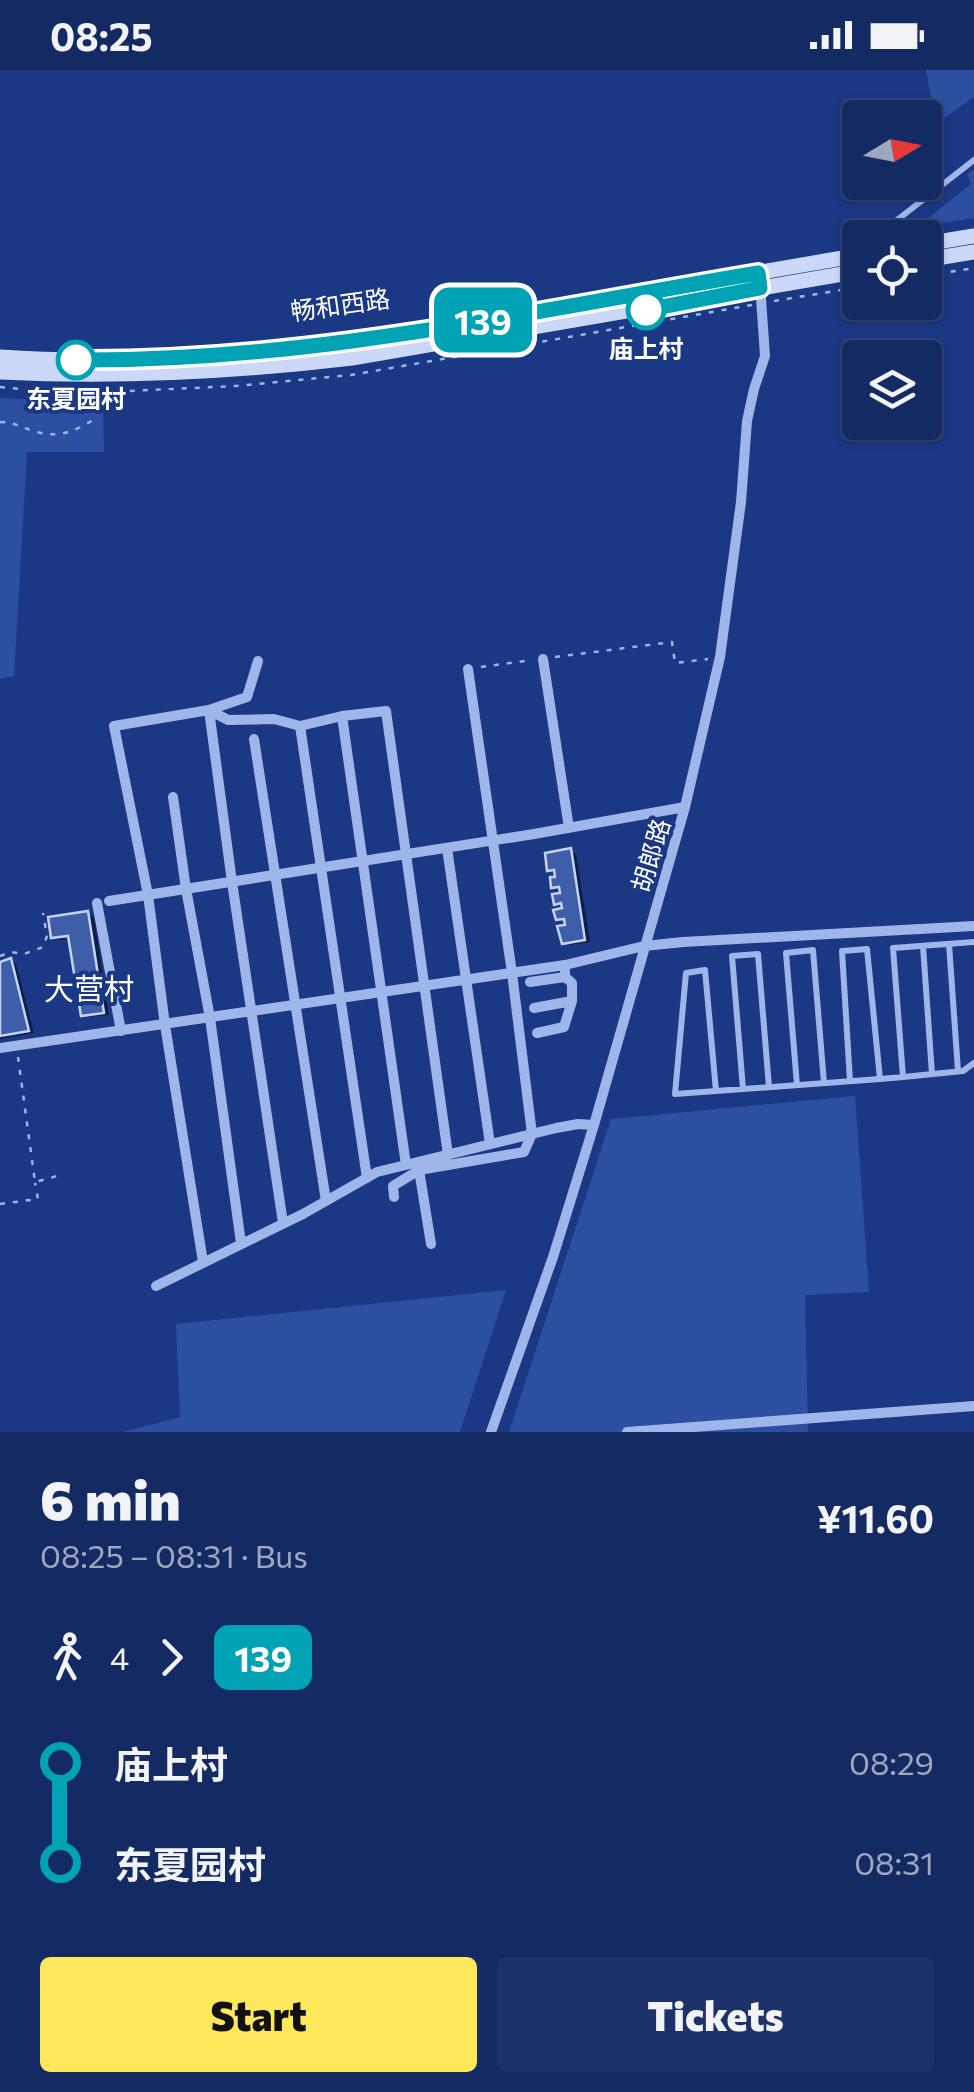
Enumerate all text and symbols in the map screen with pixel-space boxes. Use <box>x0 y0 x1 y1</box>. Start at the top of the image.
text: 08:25 <box>50 12 153 59</box>
north arrow <box>842 100 942 200</box>
map controls <box>842 100 942 440</box>
button: locate <box>842 220 942 320</box>
street label: 畅和西路 <box>288 282 392 326</box>
line badge: 139 <box>426 288 540 352</box>
marker: 庙上村 <box>627 291 665 329</box>
text: 139 <box>454 299 512 342</box>
place label: 庙上村 <box>608 333 684 363</box>
button: layers <box>842 340 942 440</box>
marker: 东夏园村 <box>57 341 95 379</box>
place label: 东夏园村 <box>26 383 126 413</box>
street label: 胡郎路 <box>625 815 675 895</box>
district label: 大营村 <box>44 969 134 1006</box>
text: 6 min <box>40 1464 181 1531</box>
text: ¥11.60 <box>817 1494 934 1541</box>
text: 08:25 – 08:31 · Bus <box>40 1535 308 1575</box>
icon: walk <box>40 1630 95 1685</box>
icon: forward <box>144 1630 199 1685</box>
text: 139 <box>234 1636 292 1679</box>
text: 4 <box>110 1637 129 1677</box>
text: 庙上村 <box>114 1740 228 1787</box>
text: 08:29 <box>849 1742 934 1782</box>
text: 东夏园村 <box>114 1840 266 1887</box>
text: 08:31 <box>854 1842 934 1882</box>
button: Start <box>40 1957 477 2072</box>
button: Tickets <box>497 1957 934 2072</box>

